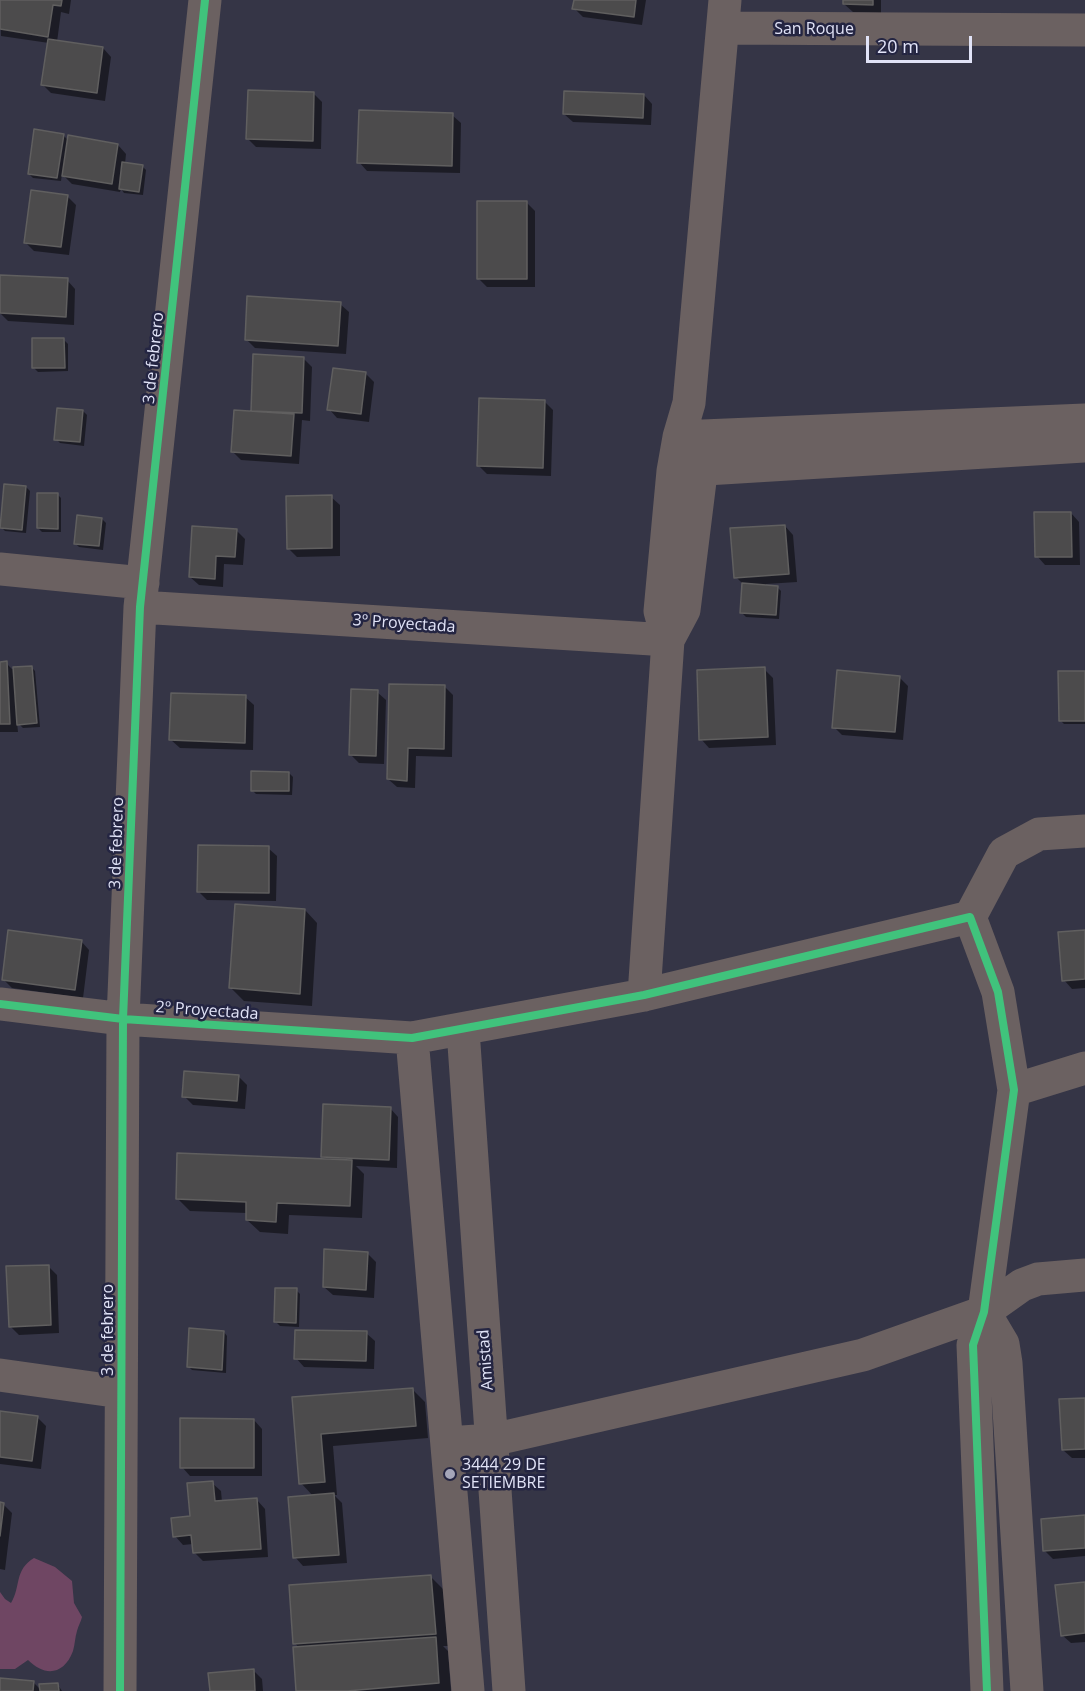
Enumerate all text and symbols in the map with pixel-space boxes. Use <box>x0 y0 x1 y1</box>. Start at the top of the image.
street label: San Roque <box>774 19 854 39</box>
scale bar <box>869 24 976 62</box>
text: 20 m <box>877 34 919 58</box>
street label: 3 de febrero <box>140 311 168 405</box>
street label: 3º Proyectada <box>352 611 456 637</box>
street label: 3 de febrero <box>106 797 128 889</box>
street label: 2º Proyectada <box>155 998 259 1024</box>
street label: 3 de febrero <box>98 1284 118 1376</box>
street label: Amistad <box>474 1329 498 1391</box>
place label: 3444 29 DE SETIEMBRE <box>462 1455 546 1493</box>
marker: 3444 29 DE SETIEMBRE <box>443 1467 457 1481</box>

